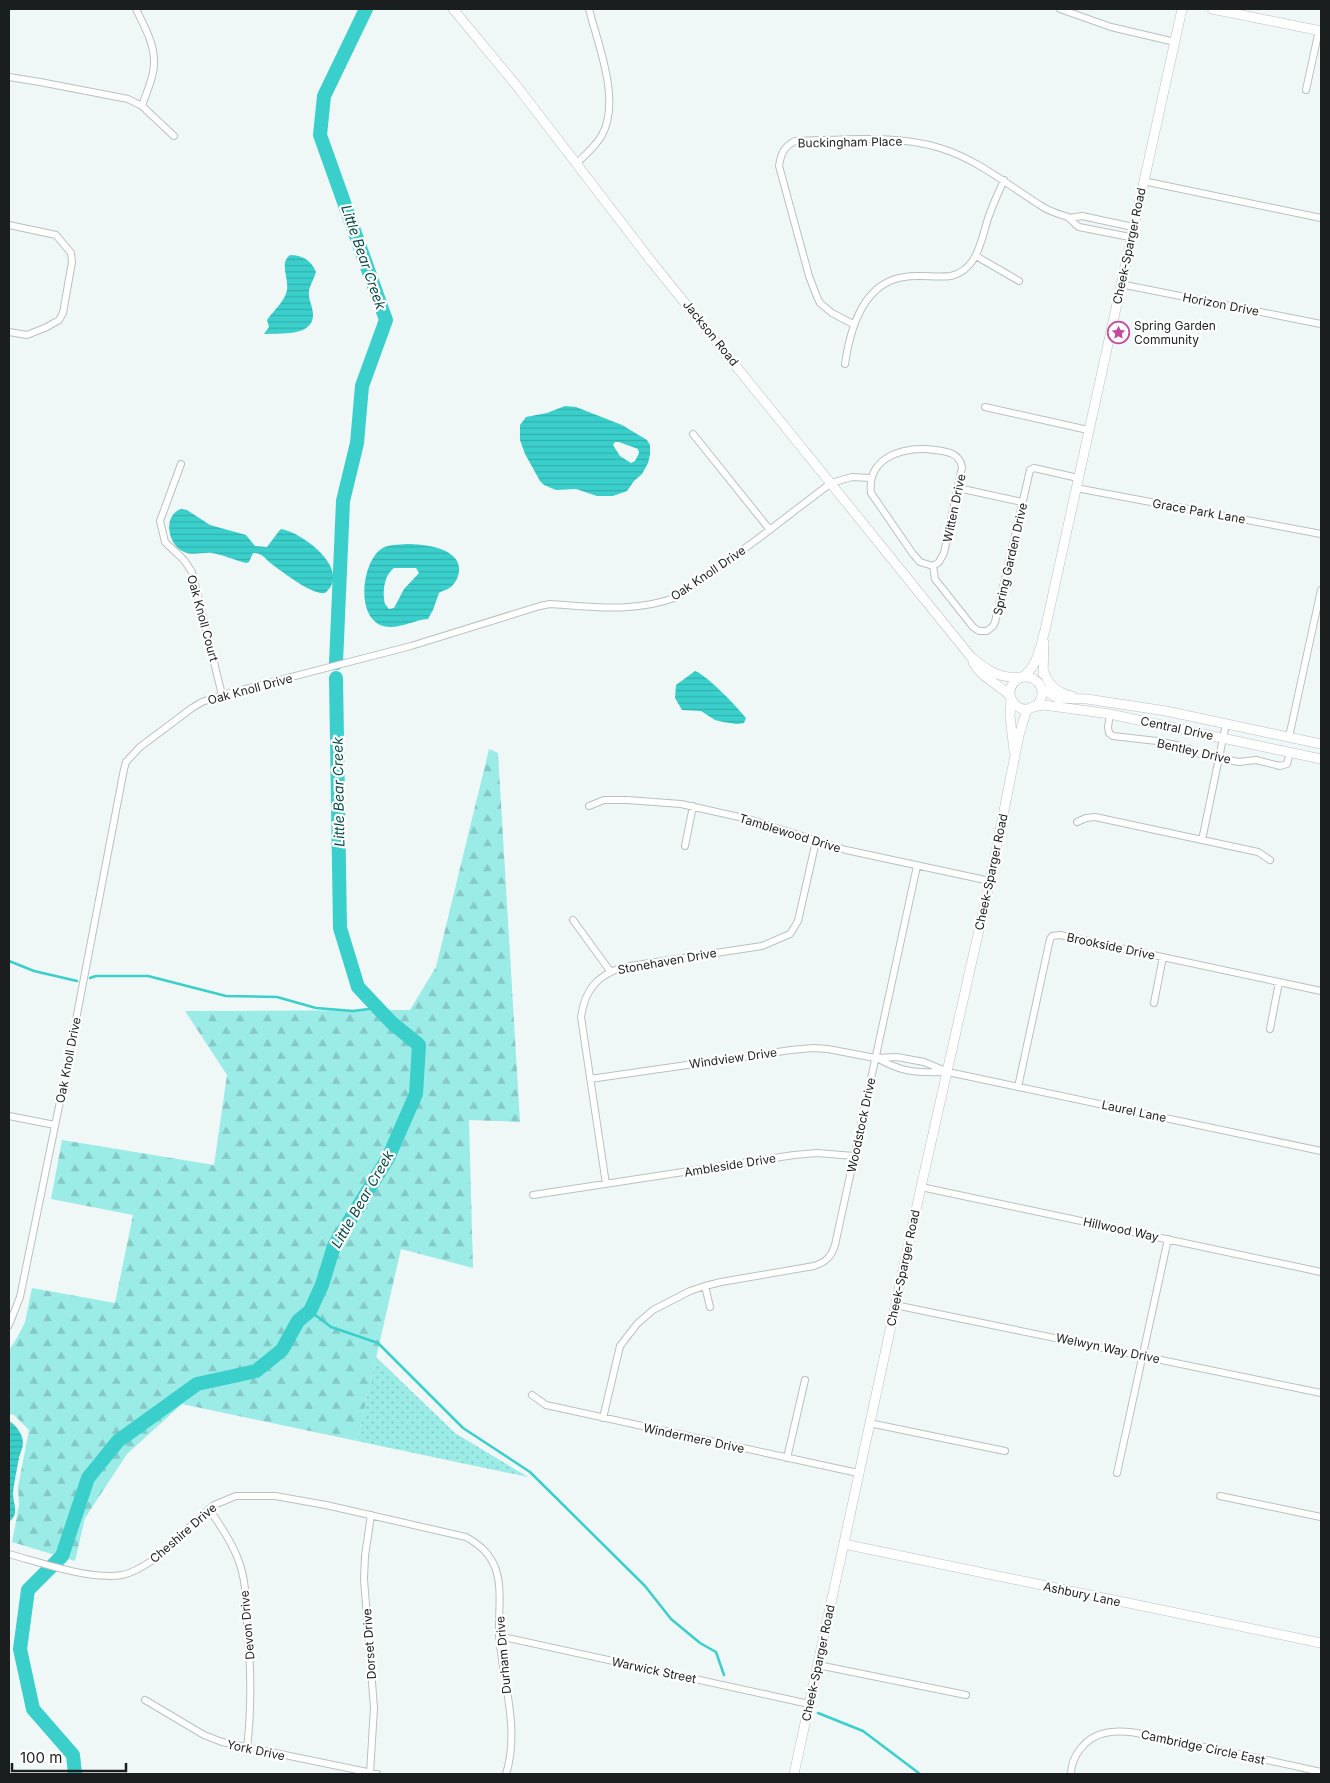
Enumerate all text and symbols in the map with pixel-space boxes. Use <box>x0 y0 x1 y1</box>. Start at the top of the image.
street label: Buckingham Place <box>798 134 902 150</box>
street label: Cheek-Sparger Road <box>1109 186 1149 306</box>
water label: Little Bear Creek <box>338 202 390 312</box>
street label: Horizon Drive <box>1181 289 1261 319</box>
street label: Jackson Road <box>680 297 742 369</box>
place label: Spring Garden Community <box>1134 318 1216 347</box>
place icon: Spring Garden Community <box>1106 320 1130 344</box>
street label: Witten Drive <box>939 472 969 544</box>
street label: Grace Park Lane <box>1151 495 1247 527</box>
street label: Spring Garden Drive <box>990 501 1030 617</box>
street label: Oak Knoll Drive <box>668 542 748 604</box>
street label: Oak Knoll Court <box>184 573 222 663</box>
street label: Oak Knoll Drive <box>206 670 294 708</box>
street label: Central Drive <box>1139 713 1215 743</box>
street label: Bentley Drive <box>1156 735 1232 767</box>
water label: Little Bear Creek <box>329 737 347 847</box>
street label: Tamblewood Drive <box>737 810 843 856</box>
street label: Cheek-Sparger Road <box>971 812 1011 932</box>
street label: Brookside Drive <box>1065 929 1157 963</box>
street label: Stonehaven Drive <box>616 945 718 977</box>
street label: Oak Knoll Drive <box>52 1016 84 1104</box>
street label: Windview Drive <box>688 1044 778 1072</box>
street label: Woodstock Drive <box>844 1076 878 1174</box>
street label: Laurel Lane <box>1100 1097 1168 1125</box>
water label: Little Bear Creek <box>327 1147 397 1251</box>
street label: Ambleside Drive <box>683 1150 777 1180</box>
street label: Cheek-Sparger Road <box>883 1208 923 1328</box>
street label: Hillwood Way <box>1082 1214 1160 1244</box>
street label: Welwyn Way Drive <box>1055 1330 1161 1366</box>
street label: Windermere Drive <box>642 1420 746 1456</box>
street label: Cheshire Drive <box>147 1500 219 1566</box>
street label: Ashbury Lane <box>1042 1578 1122 1610</box>
street label: Devon Drive <box>237 1590 257 1660</box>
street label: Cheek-Sparger Road <box>798 1603 838 1723</box>
street label: Dorset Drive <box>359 1608 379 1680</box>
street label: Durham Drive <box>492 1616 514 1694</box>
street label: Warwick Street <box>610 1654 698 1686</box>
street label: Cambridge Circle East <box>1140 1727 1266 1767</box>
street label: York Drive <box>226 1737 286 1763</box>
scale bar <box>12 1740 126 1772</box>
text: 100 m <box>20 1748 62 1767</box>

